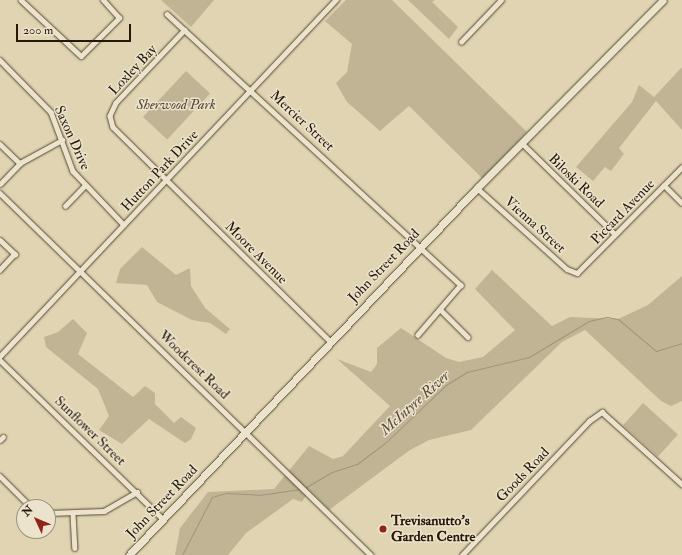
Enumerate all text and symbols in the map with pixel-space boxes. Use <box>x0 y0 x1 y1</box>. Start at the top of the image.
scale bar <box>18 16 133 42</box>
text: 200 m <box>23 23 53 38</box>
street label: Loxley Bay <box>106 41 160 99</box>
street label: Mercier Street <box>267 87 337 155</box>
park label: Sherwood Park <box>136 97 216 113</box>
street label: Saxon Drive <box>50 103 94 173</box>
street label: Hutton Park Drive <box>118 127 202 215</box>
street label: Biloski Road <box>545 150 607 212</box>
street label: Piccard Avenue <box>588 176 658 248</box>
street label: Vienna Street <box>501 193 569 257</box>
street label: Moore Avenue <box>221 218 291 288</box>
street label: John Street Road <box>345 226 423 306</box>
street label: Woodcrest Road <box>155 327 233 403</box>
water label: McIntyre River <box>376 367 454 439</box>
street label: Sunflower Street <box>51 393 129 469</box>
street label: Goods Road <box>493 444 553 506</box>
street label: John Street Road <box>123 462 201 542</box>
north arrow <box>16 499 56 539</box>
text: N <box>20 503 36 519</box>
place label: Trevisanutto's Garden Centre <box>391 513 475 546</box>
marker: Trevisanutto's Garden Centre <box>378 524 388 534</box>

